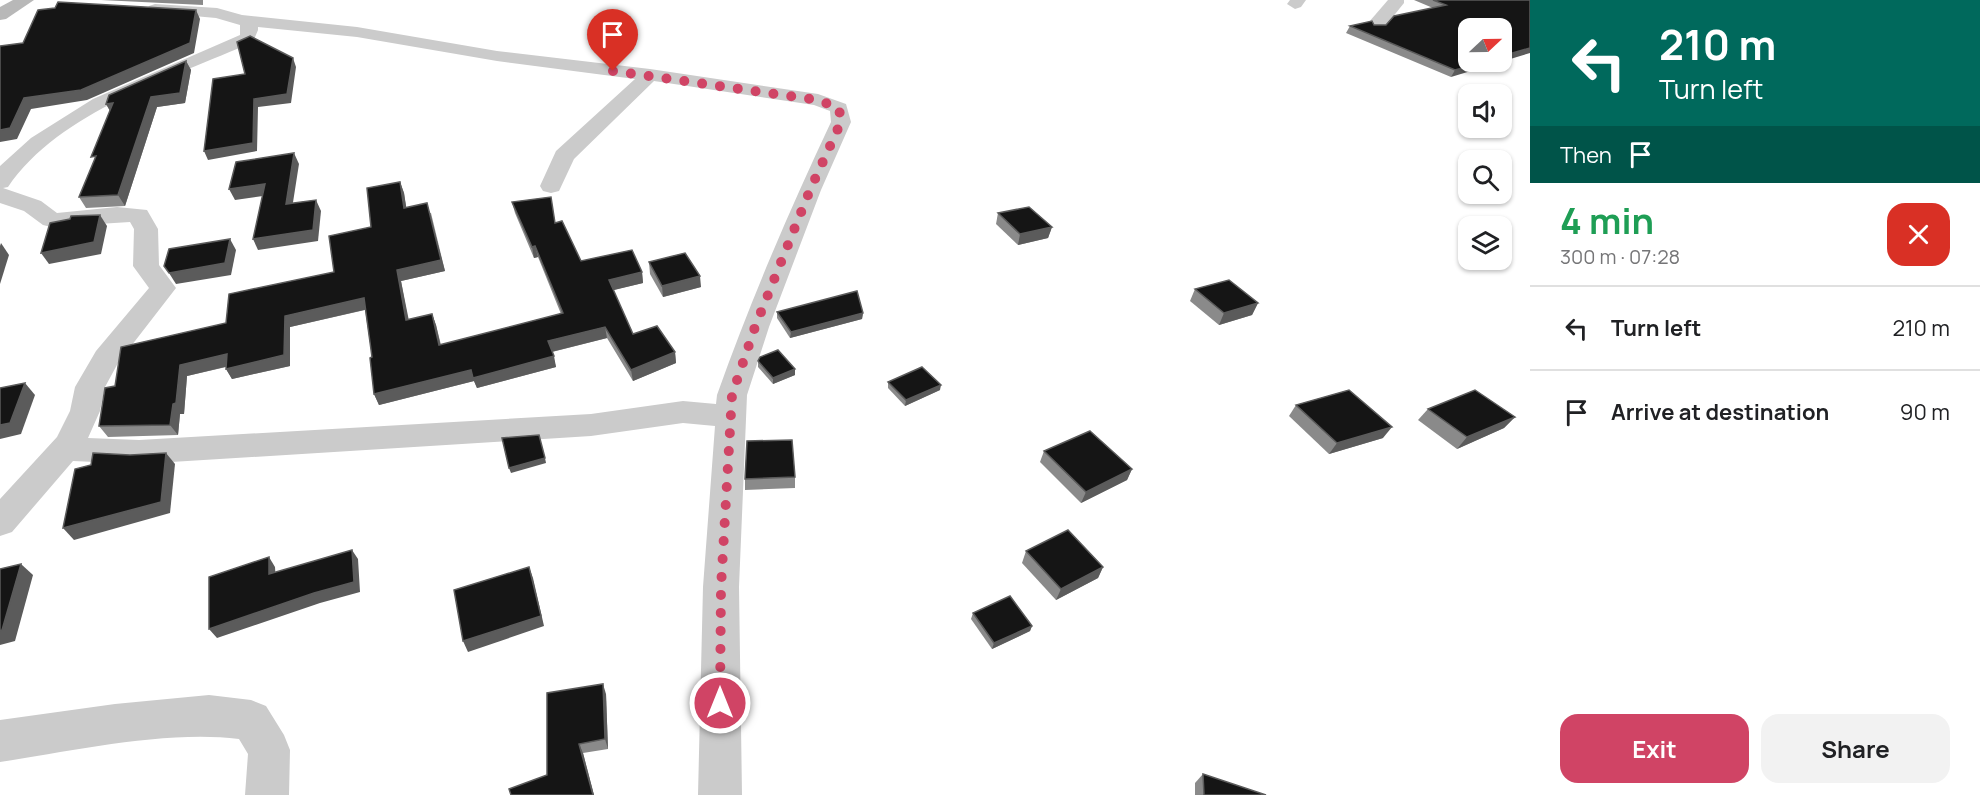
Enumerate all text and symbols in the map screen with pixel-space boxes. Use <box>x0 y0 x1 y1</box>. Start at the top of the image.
pin <box>587 9 638 71</box>
text: 210 m <box>1659 15 1776 73</box>
icon: arrive <box>596 18 629 51</box>
north arrow <box>1458 18 1512 72</box>
map controls <box>1458 18 1512 270</box>
icon: left <box>1560 24 1638 102</box>
text: Turn left <box>1659 70 1763 107</box>
button: sound <box>1458 84 1512 138</box>
icon: arrive <box>1624 138 1657 171</box>
text: Then <box>1560 140 1612 170</box>
button: search <box>1458 150 1512 204</box>
text: 4 min <box>1560 196 1654 245</box>
button: close <box>1887 203 1950 266</box>
button: layers <box>1458 216 1512 270</box>
text: 300 m · 07:28 <box>1560 243 1680 270</box>
icon: left <box>1560 312 1593 345</box>
text: Turn left <box>1611 313 1701 343</box>
text: 210 m <box>1892 313 1950 343</box>
icon: arrive <box>1560 396 1593 429</box>
text: Arrive at destination <box>1611 397 1829 427</box>
text: 90 m <box>1900 397 1950 427</box>
position arrow <box>688 671 752 735</box>
button: Exit <box>1560 714 1749 783</box>
button: Share <box>1761 714 1950 783</box>

